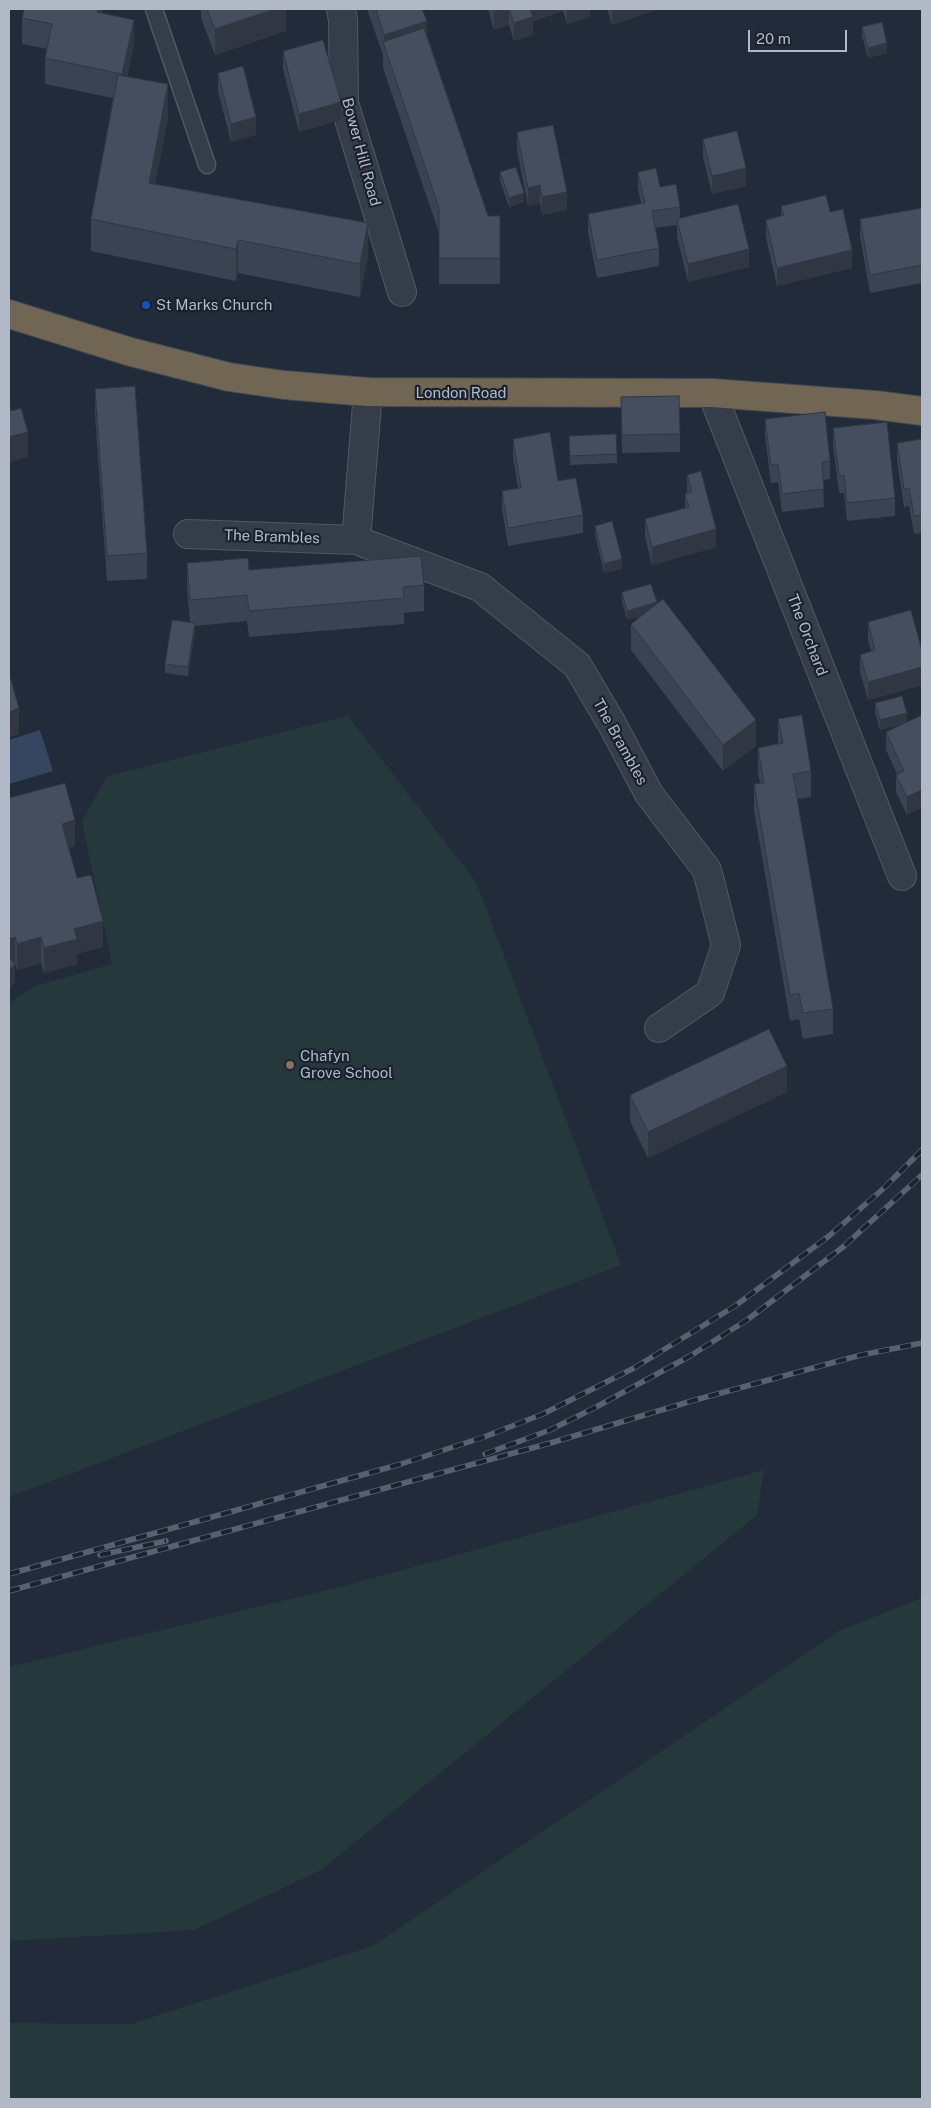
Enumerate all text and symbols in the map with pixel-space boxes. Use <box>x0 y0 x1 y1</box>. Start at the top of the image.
scale bar <box>751 20 850 52</box>
text: 20 m <box>756 30 791 47</box>
street label: Bower Hill Road <box>338 96 384 208</box>
place label: St Marks Church <box>156 296 272 314</box>
marker: St Marks Church <box>140 299 152 311</box>
street label: London Road <box>416 384 506 402</box>
street label: The Brambles <box>224 526 320 548</box>
street label: The Orchard <box>783 592 831 678</box>
street label: The Brambles <box>589 696 651 788</box>
place label: Chafyn Grove School <box>300 1047 393 1082</box>
marker: Chafyn Grove School <box>284 1059 296 1071</box>

